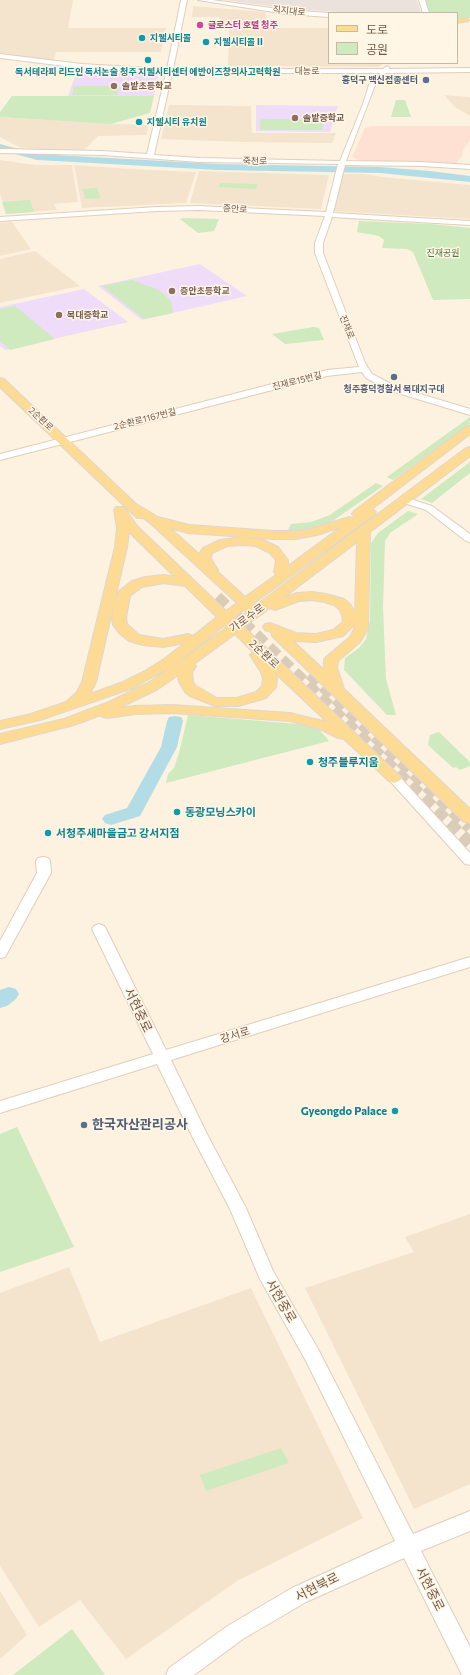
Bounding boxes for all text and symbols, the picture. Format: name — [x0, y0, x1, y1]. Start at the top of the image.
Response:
street label: 직지대로 — [272, 4, 306, 18]
legend — [328, 12, 458, 64]
marker: 글로스터 호텔 청주 — [195, 20, 205, 30]
place label: 글로스터 호텔 청주 — [208, 20, 278, 30]
text: 도로 — [366, 22, 388, 36]
marker: 지웰시티몰 — [137, 33, 147, 43]
place label: 지웰시티몰 — [150, 33, 191, 43]
marker: 지웰시티몰 II — [201, 37, 211, 47]
place label: 지웰시티몰 II — [214, 37, 263, 47]
text: 공원 — [366, 42, 388, 56]
marker: 독서테라피 리드인 독서논술 청주 지웰시티센터 에반이즈창의사고력학원 — [143, 55, 153, 65]
street label: 대농로 — [295, 66, 319, 76]
place label: 독서테라피 리드인 독서논술 청주 지웰시티센터 에반이즈창의사고력학원 — [15, 67, 281, 77]
place label: 흥덕구 백신접종센터 — [342, 75, 418, 85]
marker: 흥덕구 백신접종센터 — [421, 75, 431, 85]
marker: 솔밭초등학교 — [109, 81, 119, 91]
place label: 솔밭초등학교 — [122, 81, 172, 91]
marker: 솔밭중학교 — [290, 113, 300, 123]
place label: 솔밭중학교 — [303, 113, 344, 123]
marker: 지웰시티 유치원 — [134, 117, 144, 127]
place label: 지웰시티 유치원 — [147, 117, 207, 127]
street label: 죽천로 — [242, 155, 268, 167]
street label: 증안로 — [222, 203, 248, 215]
park label: 진재공원 — [426, 248, 460, 258]
marker: 증안초등학교 — [167, 286, 177, 296]
place label: 증안초등학교 — [180, 286, 230, 296]
marker: 복대중학교 — [54, 310, 64, 320]
place label: 복대중학교 — [67, 310, 108, 320]
street label: 진재로 — [337, 313, 357, 341]
street label: 진재로15번길 — [271, 370, 323, 392]
marker: 청주흥덕경찰서 복대지구대 — [389, 372, 399, 382]
place label: 청주흥덕경찰서 복대지구대 — [343, 384, 445, 394]
street label: 2순환로 — [26, 405, 56, 433]
street label: 2순환로1167번길 — [113, 406, 177, 432]
street label: 가로수로 — [227, 601, 267, 635]
street label: 2순환로 — [246, 637, 282, 671]
place label: 청주블루지움 — [318, 755, 379, 769]
marker: 청주블루지움 — [305, 757, 315, 767]
place label: 동광모닝스카이 — [185, 805, 256, 819]
marker: 동광모닝스카이 — [172, 807, 182, 817]
place label: 서청주새마을금고 강서지점 — [56, 826, 180, 840]
marker: 서청주새마을금고 강서지점 — [43, 828, 53, 838]
street label: 서현중로 — [121, 985, 155, 1035]
street label: 강서로 — [219, 1024, 251, 1046]
place label: Gyeongdo Palace — [301, 1104, 387, 1118]
marker: Gyeongdo Palace — [390, 1106, 400, 1116]
place label: 한국자산관리공사 — [92, 1117, 188, 1133]
marker: 한국자산관리공사 — [79, 1120, 89, 1130]
street label: 서현중로 — [262, 1276, 300, 1326]
street label: 서현중로 — [412, 1564, 448, 1614]
street label: 서현북로 — [292, 1569, 342, 1605]

